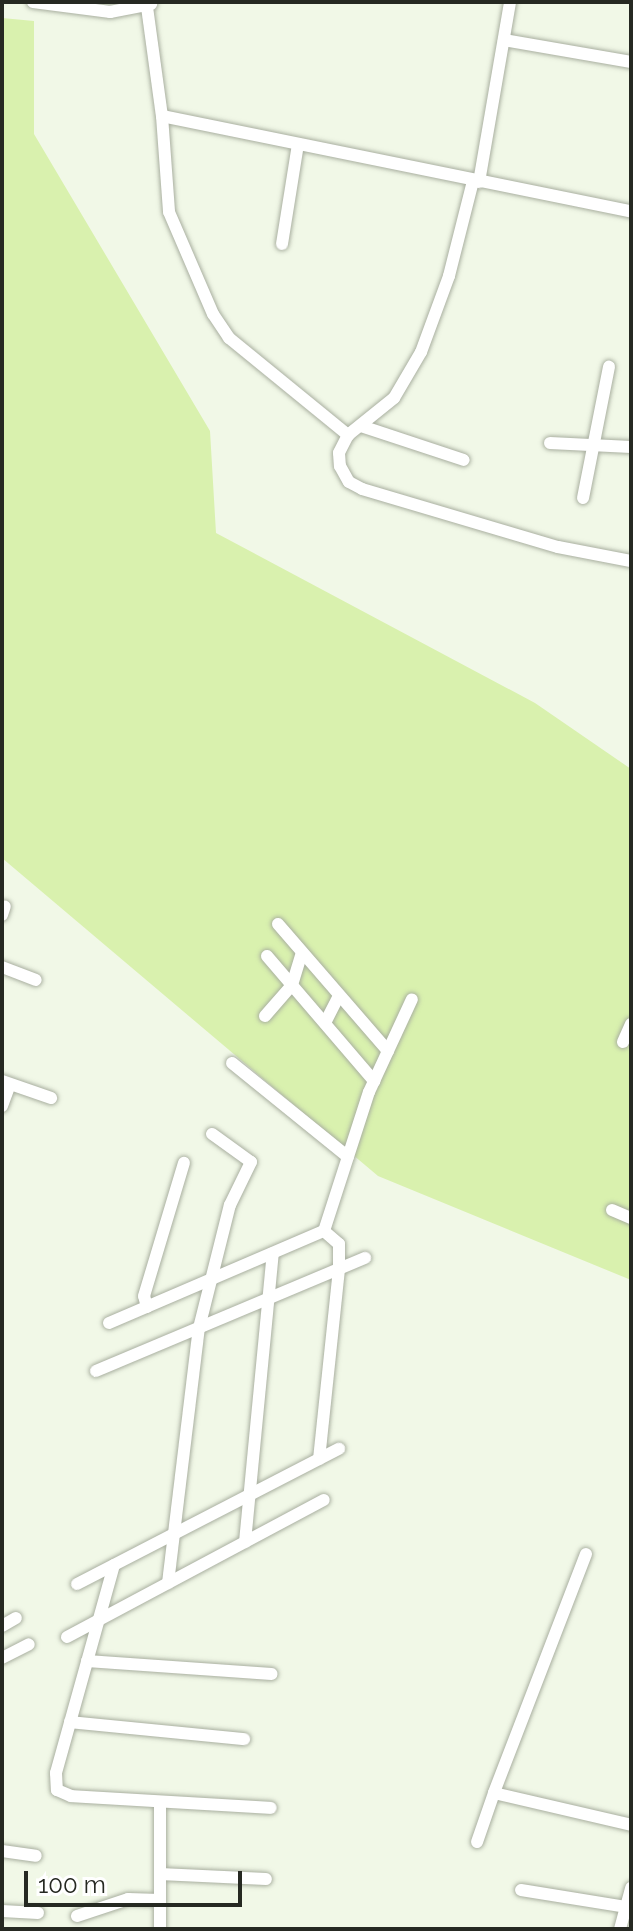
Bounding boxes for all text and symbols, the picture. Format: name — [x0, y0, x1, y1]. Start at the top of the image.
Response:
scale bar — [28, 1855, 246, 1905]
text: 100 m — [38, 1870, 106, 1899]

